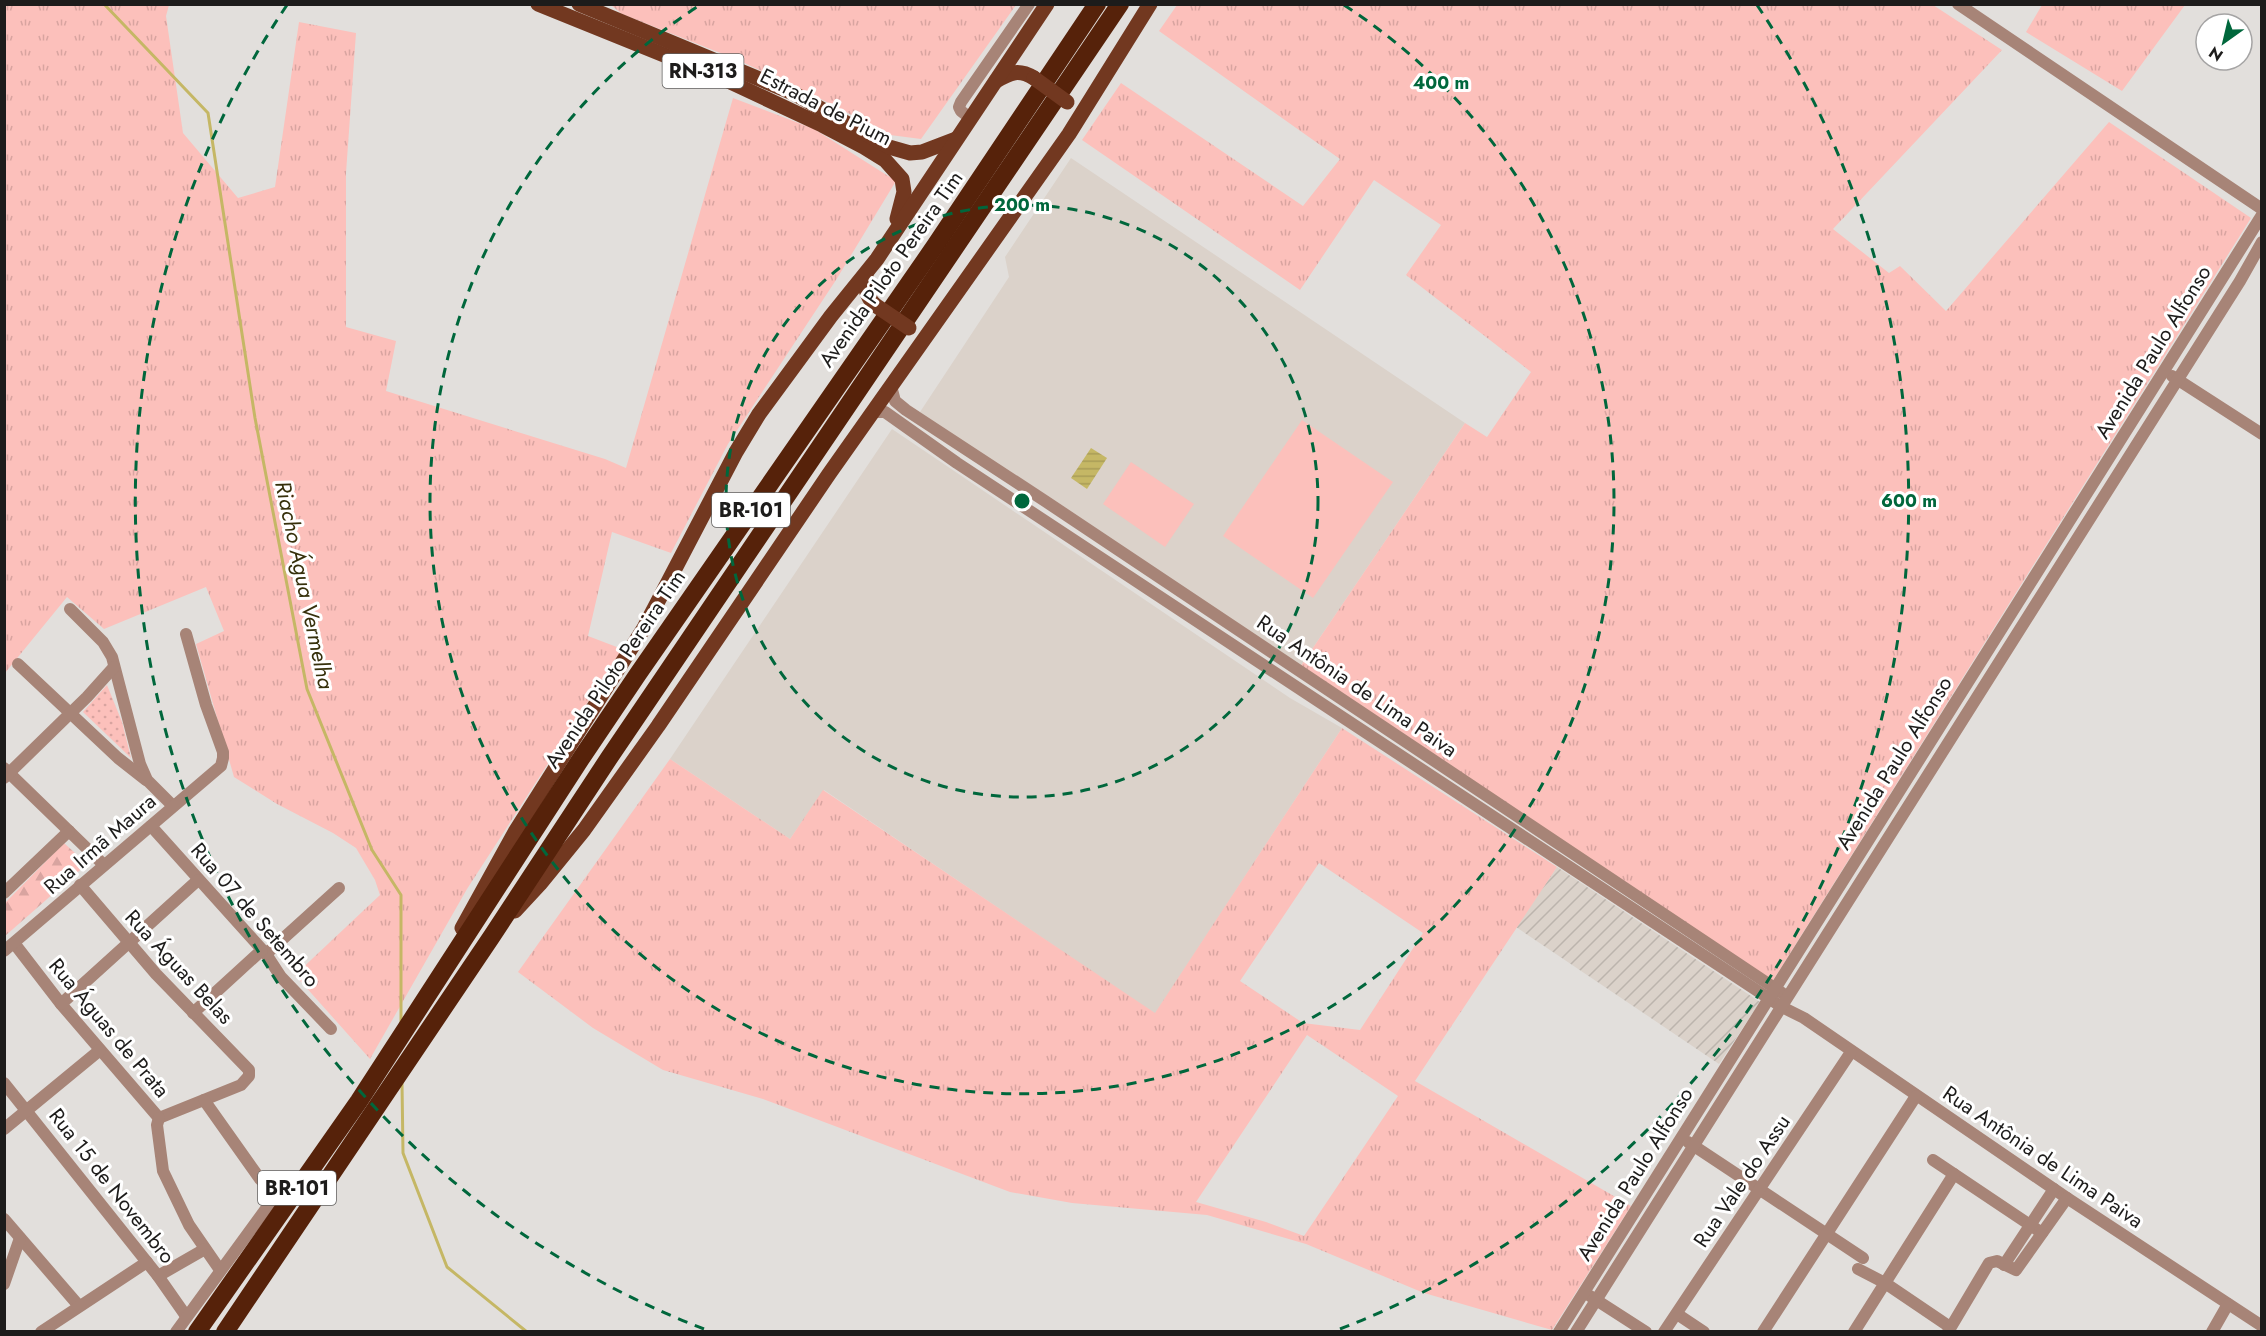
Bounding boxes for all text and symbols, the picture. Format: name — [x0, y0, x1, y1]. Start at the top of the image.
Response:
north arrow — [2194, 12, 2254, 72]
text: N — [2204, 41, 2228, 67]
road number: RN-313 — [662, 54, 744, 88]
street label: Estrada de Pium — [755, 61, 897, 153]
text: 400 m — [1413, 70, 1469, 96]
street label: Avenida Piloto Pereira Tim — [812, 165, 970, 373]
text: 200 m — [994, 192, 1050, 218]
street label: Avenida Paulo Alfonso — [2088, 260, 2218, 444]
water label: Riacho Água Vermelha — [267, 478, 343, 692]
text: 600 m — [1881, 488, 1937, 514]
centre of rings — [1012, 491, 1032, 511]
road number: BR-101 — [712, 493, 790, 527]
street label: Avenida Piloto Pereira Tim — [537, 564, 693, 774]
street label: Rua Antônia de Lima Paiva — [1251, 608, 1463, 764]
street label: Avenida Paulo Alfonso — [1829, 671, 1959, 855]
street label: Rua Irmã Maura — [37, 787, 163, 901]
street label: Rua 07 de Setembro — [184, 836, 326, 994]
street label: Rua Águas Belas — [118, 903, 240, 1031]
street label: Rua Águas de Prata — [42, 952, 176, 1104]
street label: Rua Antônia de Lima Paiva — [1937, 1079, 2149, 1235]
street label: Avenida Paulo Alfonso — [1570, 1082, 1700, 1266]
street label: Rua 15 de Novembro — [42, 1102, 182, 1270]
street label: Rua Vale do Assu — [1686, 1109, 1798, 1253]
road number: BR-101 — [258, 1171, 336, 1205]

